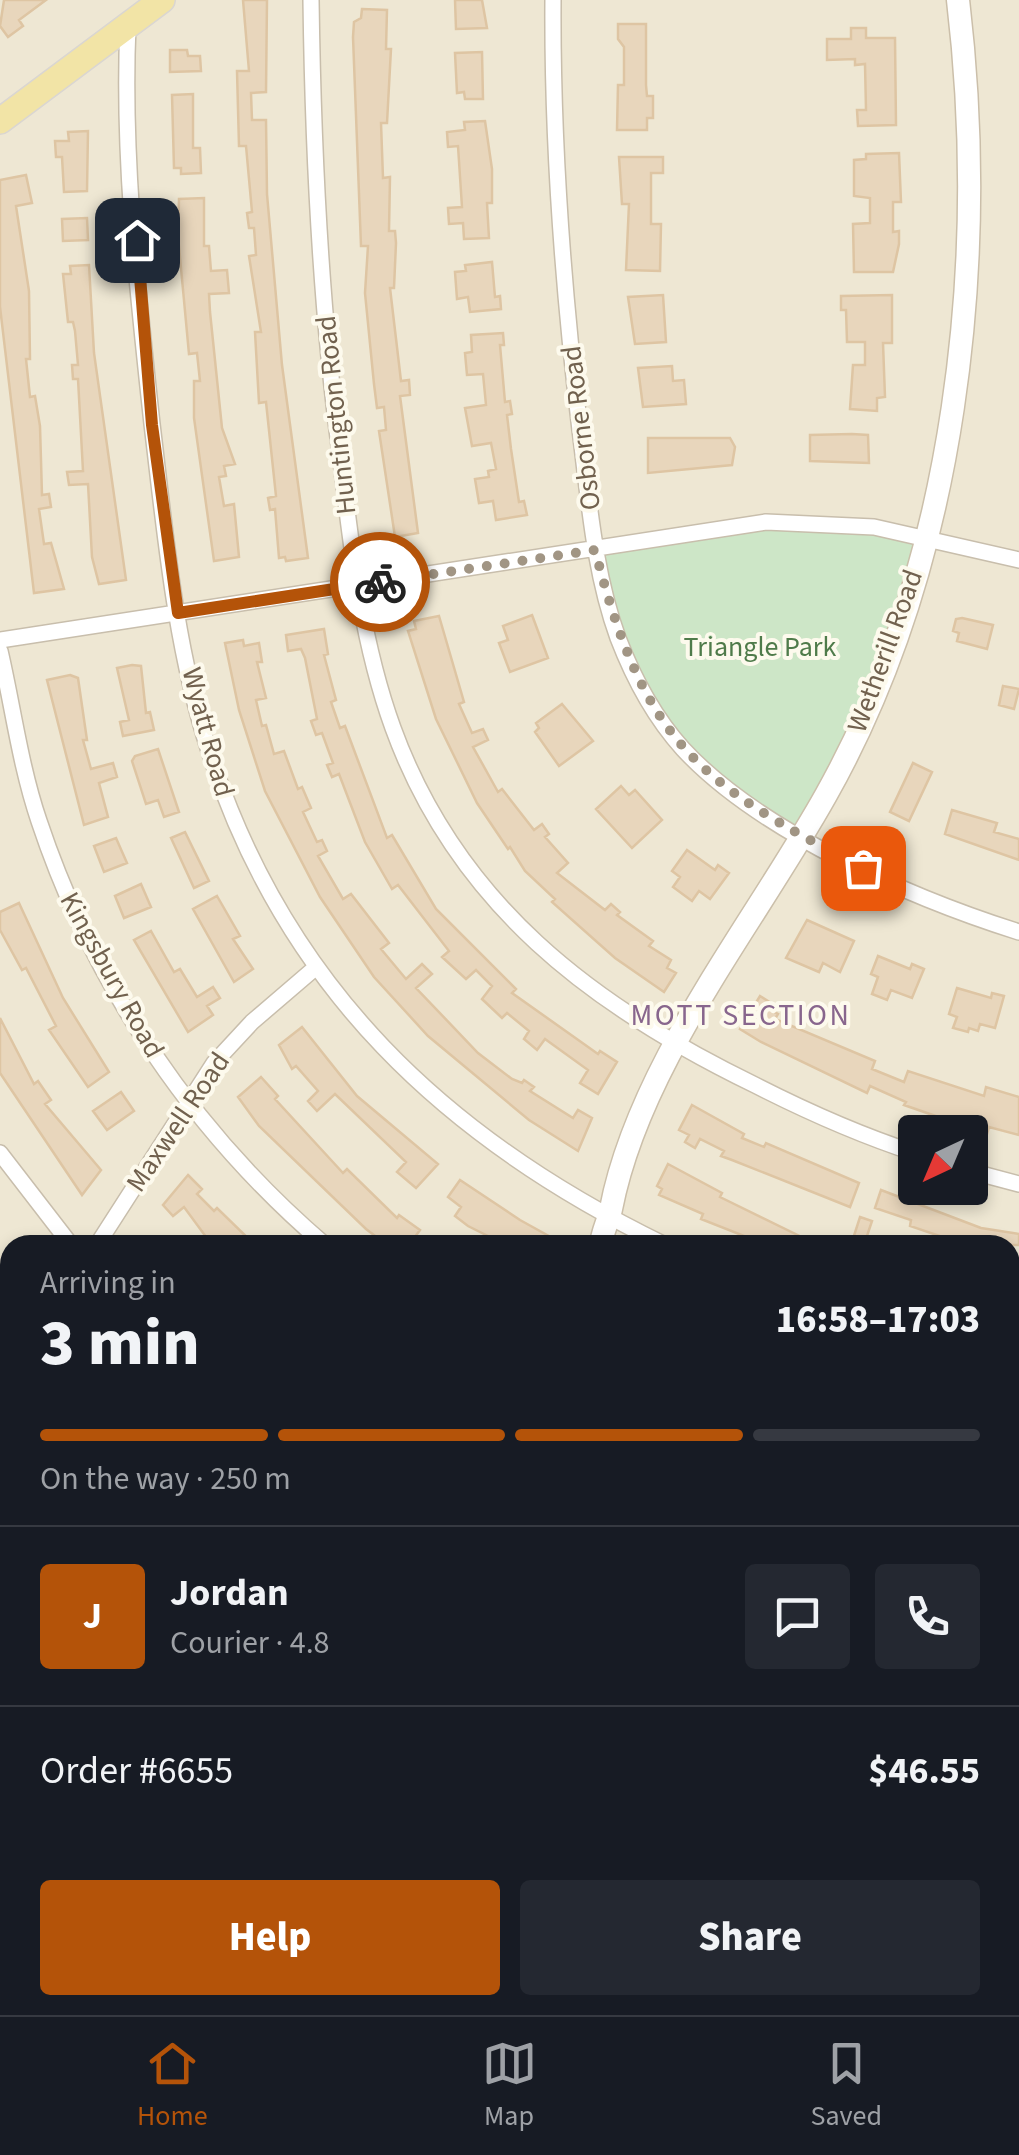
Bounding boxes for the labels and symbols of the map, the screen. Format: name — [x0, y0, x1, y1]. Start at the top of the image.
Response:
pin — [95, 198, 180, 283]
street label: Huntington Road — [306, 314, 366, 516]
street label: Osborne Road — [551, 343, 611, 513]
courier — [330, 532, 430, 632]
street label: Wetherill Road — [837, 564, 933, 738]
park label: Triangle Park — [684, 627, 837, 667]
street label: Wyatt Road — [172, 663, 244, 801]
pin — [821, 826, 906, 911]
street label: Kingsbury Road — [50, 885, 174, 1065]
district label: MOTT SECTION — [631, 994, 851, 1037]
street label: Maxwell Road — [116, 1044, 240, 1200]
north arrow — [898, 1115, 988, 1205]

